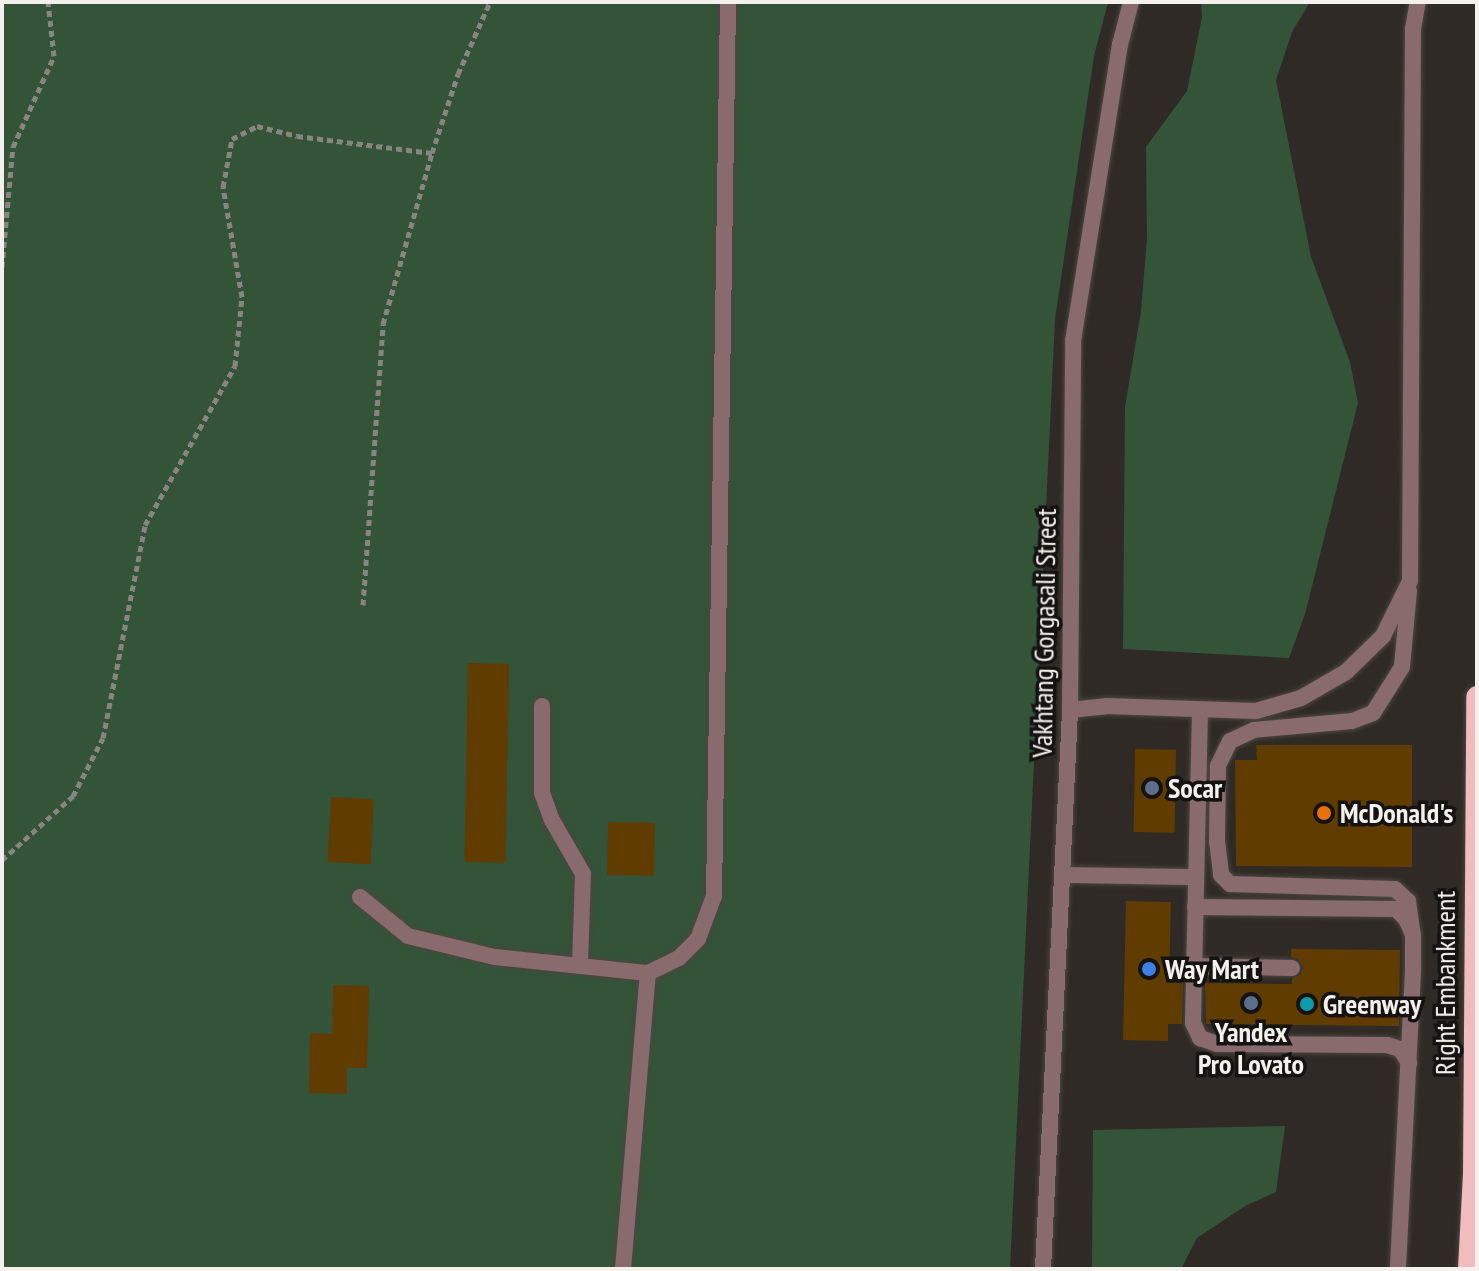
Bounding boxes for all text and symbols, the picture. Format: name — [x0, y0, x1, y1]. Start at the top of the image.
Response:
street label: Vakhtang Gorgasali Street — [1025, 508, 1063, 758]
place label: Socar — [1168, 771, 1222, 805]
marker: Socar — [1143, 779, 1161, 797]
place label: McDonald's — [1340, 796, 1453, 830]
marker: McDonald's — [1315, 804, 1333, 822]
street label: Right Embankment — [1428, 891, 1462, 1075]
place label: Way Mart — [1165, 952, 1260, 986]
marker: Way Mart — [1140, 960, 1158, 978]
place label: Greenway — [1323, 987, 1421, 1021]
marker: Yandex Pro Lovato — [1242, 994, 1260, 1012]
marker: Greenway — [1298, 995, 1316, 1013]
place label: Yandex Pro Lovato — [1198, 1015, 1304, 1081]

